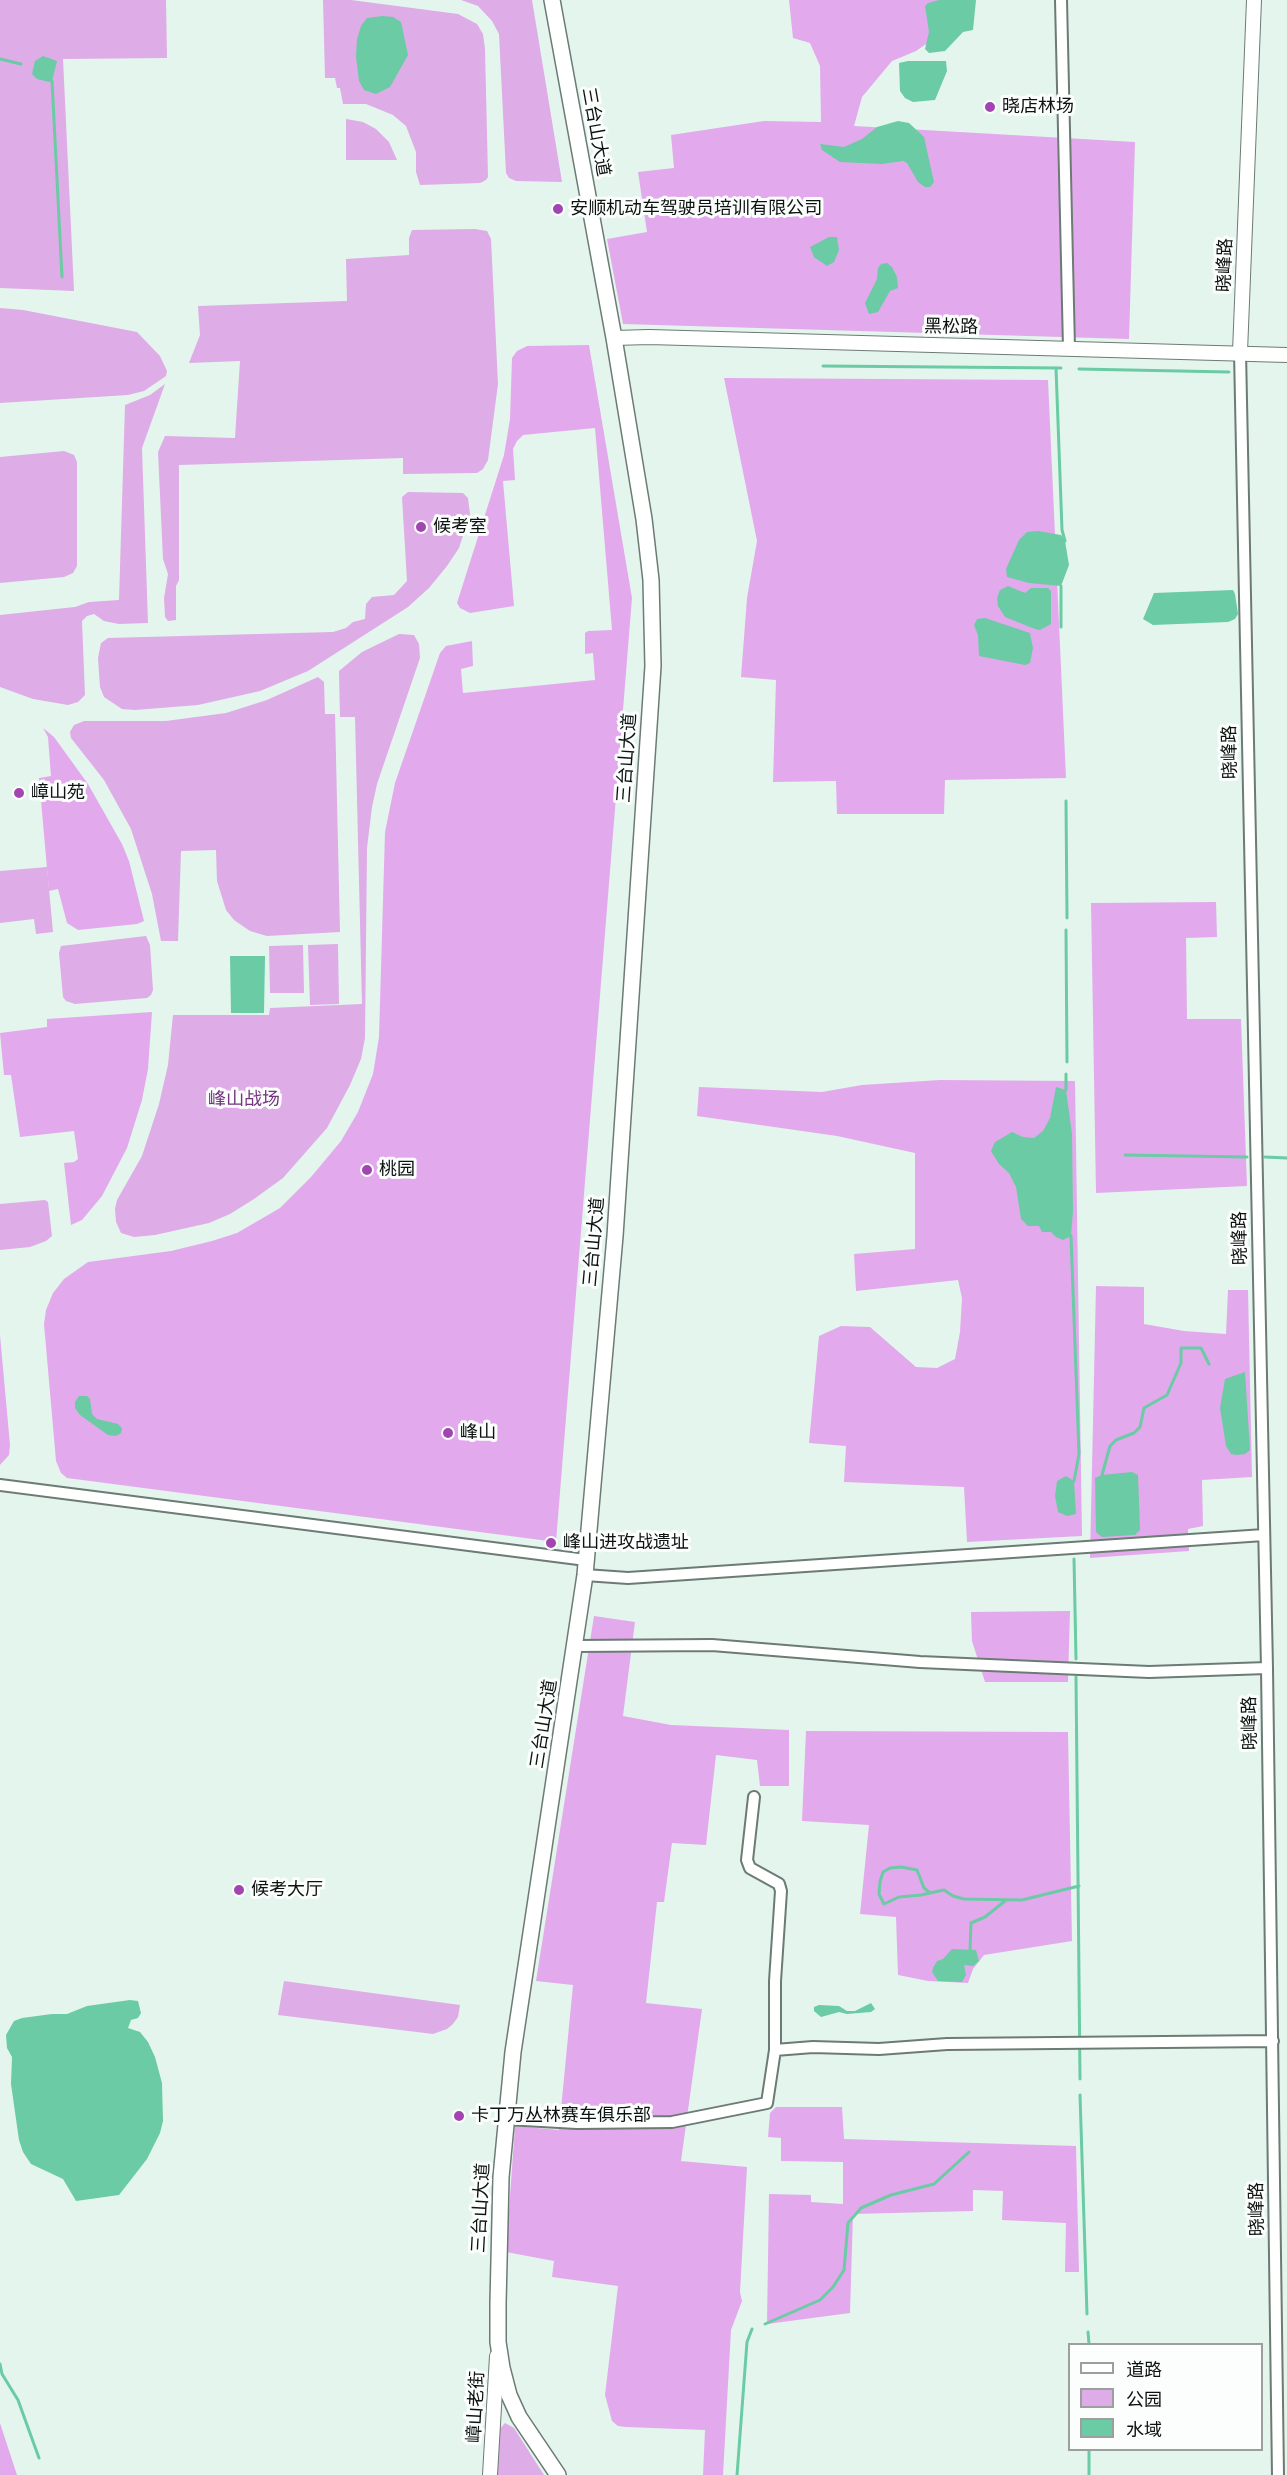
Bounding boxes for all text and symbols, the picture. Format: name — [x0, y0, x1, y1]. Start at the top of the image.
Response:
street label: 三台山大道 — [578, 86, 614, 178]
place label: 晓店林场 — [1002, 96, 1074, 118]
marker: 晓店林场 — [983, 100, 997, 114]
place label: 安顺机动车驾驶员培训有限公司 — [570, 198, 822, 220]
marker: 安顺机动车驾驶员培训有限公司 — [551, 202, 565, 216]
street label: 晓峰路 — [1213, 238, 1237, 292]
street label: 黑松路 — [924, 316, 978, 338]
place label: 候考室 — [433, 516, 487, 538]
marker: 候考室 — [414, 520, 428, 534]
street label: 三台山大道 — [613, 712, 641, 804]
street label: 晓峰路 — [1219, 725, 1241, 779]
place label: 嶂山苑 — [31, 782, 85, 804]
marker: 嶂山苑 — [12, 786, 26, 800]
park label: 峰山战场 — [208, 1089, 280, 1111]
place label: 桃园 — [379, 1159, 415, 1181]
marker: 桃园 — [360, 1163, 374, 1177]
street label: 三台山大道 — [579, 1196, 609, 1288]
street label: 晓峰路 — [1229, 1211, 1251, 1265]
place label: 峰山 — [460, 1422, 496, 1444]
marker: 峰山 — [441, 1426, 455, 1440]
place label: 峰山进攻战遗址 — [563, 1532, 689, 1554]
marker: 峰山进攻战遗址 — [544, 1536, 558, 1550]
street label: 三台山大道 — [526, 1678, 562, 1770]
street label: 晓峰路 — [1239, 1696, 1261, 1750]
place label: 候考大厅 — [251, 1879, 323, 1901]
marker: 候考大厅 — [232, 1883, 246, 1897]
place label: 卡丁万丛林赛车俱乐部 — [471, 2105, 651, 2127]
marker: 卡丁万丛林赛车俱乐部 — [452, 2109, 466, 2123]
street label: 三台山大道 — [468, 2162, 494, 2254]
street label: 晓峰路 — [1246, 2182, 1268, 2236]
legend — [1068, 2343, 1263, 2451]
text: 道路 — [1126, 2359, 1162, 2380]
street label: 嶂山老街 — [463, 2370, 489, 2444]
text: 公园 — [1126, 2389, 1162, 2410]
text: 水域 — [1126, 2419, 1162, 2440]

